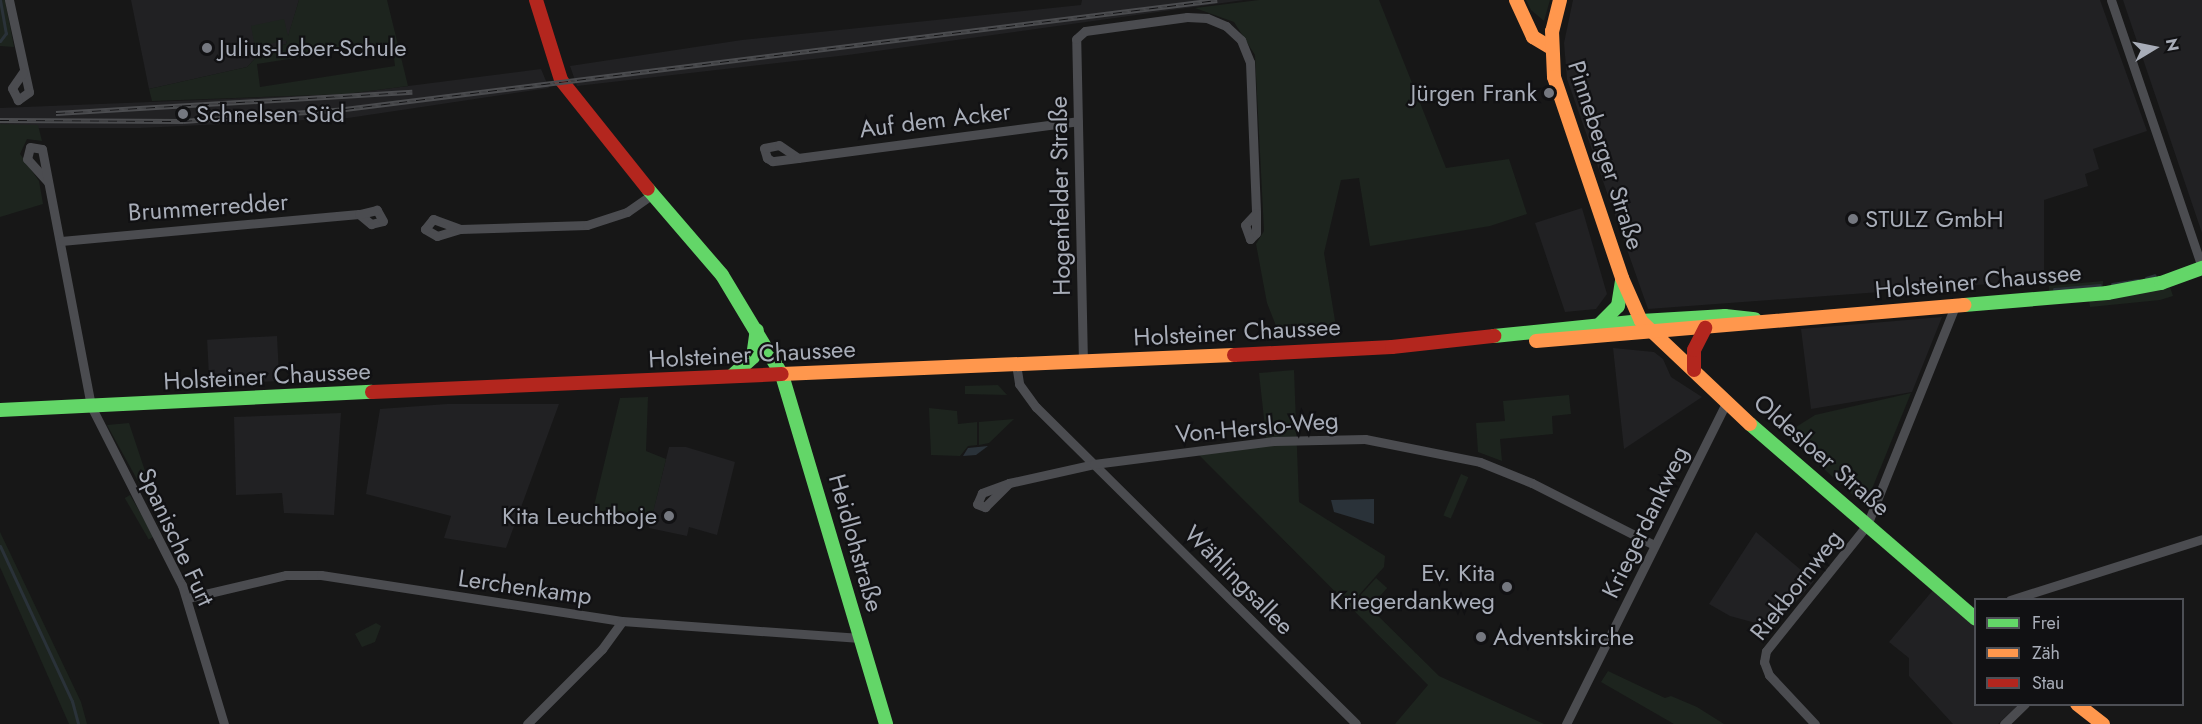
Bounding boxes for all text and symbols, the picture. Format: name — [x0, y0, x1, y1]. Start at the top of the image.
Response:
north arrow — [2124, 18, 2184, 78]
place label: Julius-Leber-Schule — [219, 34, 407, 62]
text: N — [2160, 37, 2185, 53]
marker: Julius-Leber-Schule — [200, 41, 214, 55]
street label: Pinneberger Straße — [1562, 57, 1650, 253]
place label: Jürgen Frank — [1410, 79, 1537, 107]
marker: Jürgen Frank — [1542, 86, 1556, 100]
street label: Auf dem Acker — [858, 96, 1012, 144]
street label: Hogenfelder Straße — [1044, 96, 1076, 296]
place label: Schnelsen Süd — [196, 100, 345, 128]
marker: Schnelsen Süd — [174, 105, 192, 123]
street label: Brummerredder — [127, 187, 289, 227]
place label: STULZ GmbH — [1865, 205, 2004, 233]
marker: STULZ GmbH — [1846, 212, 1860, 226]
street label: Holsteiner Chaussee — [1873, 258, 2083, 304]
street label: Holsteiner Chaussee — [1133, 312, 1341, 352]
street label: Holsteiner Chaussee — [648, 334, 856, 374]
street label: Holsteiner Chaussee — [163, 356, 371, 396]
street label: Oldesloer Straße — [1748, 388, 1896, 522]
street label: Von-Herslo-Weg — [1174, 406, 1340, 448]
street label: Kriegerdankweg — [1596, 441, 1694, 603]
street label: Spanische Furt — [132, 464, 220, 610]
street label: Heidlohstraße — [823, 471, 889, 615]
place label: Kita Leuchtboje — [502, 502, 657, 530]
marker: Kita Leuchtboje — [662, 509, 676, 523]
street label: Wählingsallee — [1178, 519, 1300, 641]
street label: Riekbornweg — [1744, 524, 1848, 646]
place label: Ev. Kita Kriegerdankweg — [1330, 559, 1495, 615]
street label: Lerchenkamp — [456, 563, 594, 611]
marker: Ev. Kita Kriegerdankweg — [1500, 580, 1514, 594]
legend — [1974, 598, 2184, 706]
text: Frei — [2032, 610, 2061, 636]
place label: Adventskirche — [1493, 623, 1634, 651]
marker: Adventskirche — [1474, 630, 1488, 644]
text: Zäh — [2032, 640, 2060, 666]
text: Stau — [2032, 670, 2064, 696]

